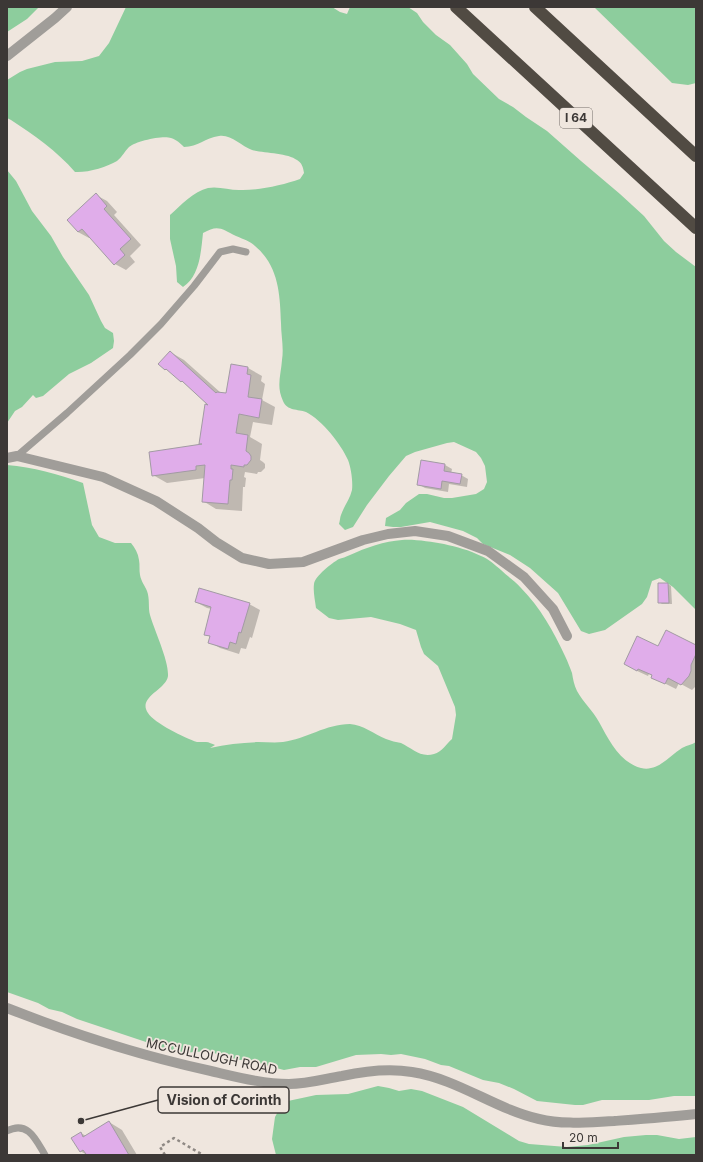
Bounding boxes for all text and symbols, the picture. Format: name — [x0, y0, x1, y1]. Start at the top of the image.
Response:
road number: I 64 — [560, 108, 592, 128]
street label: MCCULLOUGH ROAD — [145, 1034, 279, 1078]
callout: Vision of Corinth — [158, 1087, 289, 1113]
text: Vision of Corinth — [166, 1091, 282, 1108]
scale bar — [563, 1124, 618, 1150]
text: 20 m — [569, 1130, 598, 1145]

